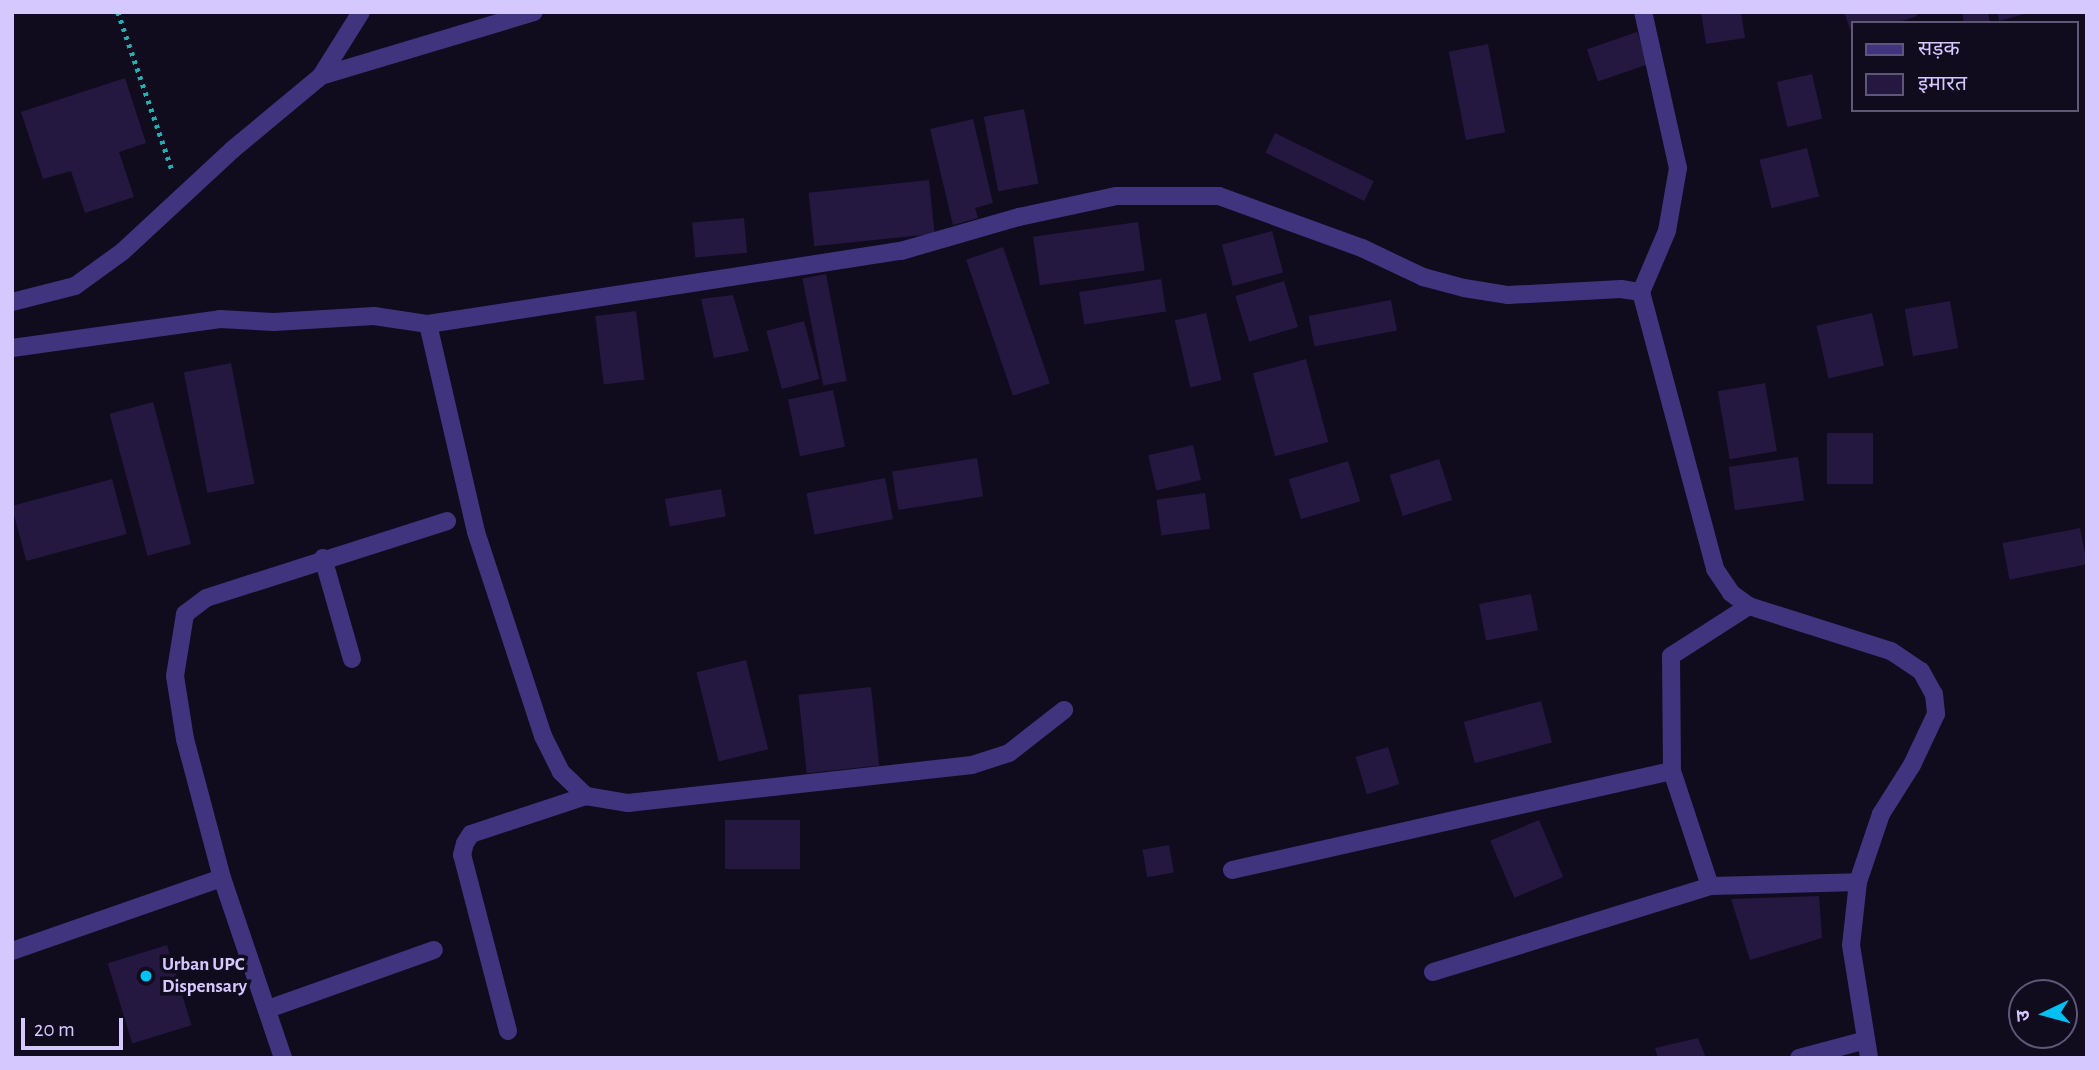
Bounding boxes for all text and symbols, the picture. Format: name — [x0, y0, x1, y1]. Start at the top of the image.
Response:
legend — [1850, 21, 2078, 112]
text: सड़क — [1918, 38, 1960, 59]
text: इमारत — [1918, 73, 1967, 94]
place label: Urban UPC Dispensary — [162, 954, 247, 998]
marker: Urban UPC Dispensary — [136, 966, 156, 986]
north arrow — [2008, 979, 2078, 1049]
scale bar — [24, 1004, 126, 1048]
text: उ — [2014, 1009, 2034, 1022]
text: 20 m — [34, 1019, 75, 1040]

